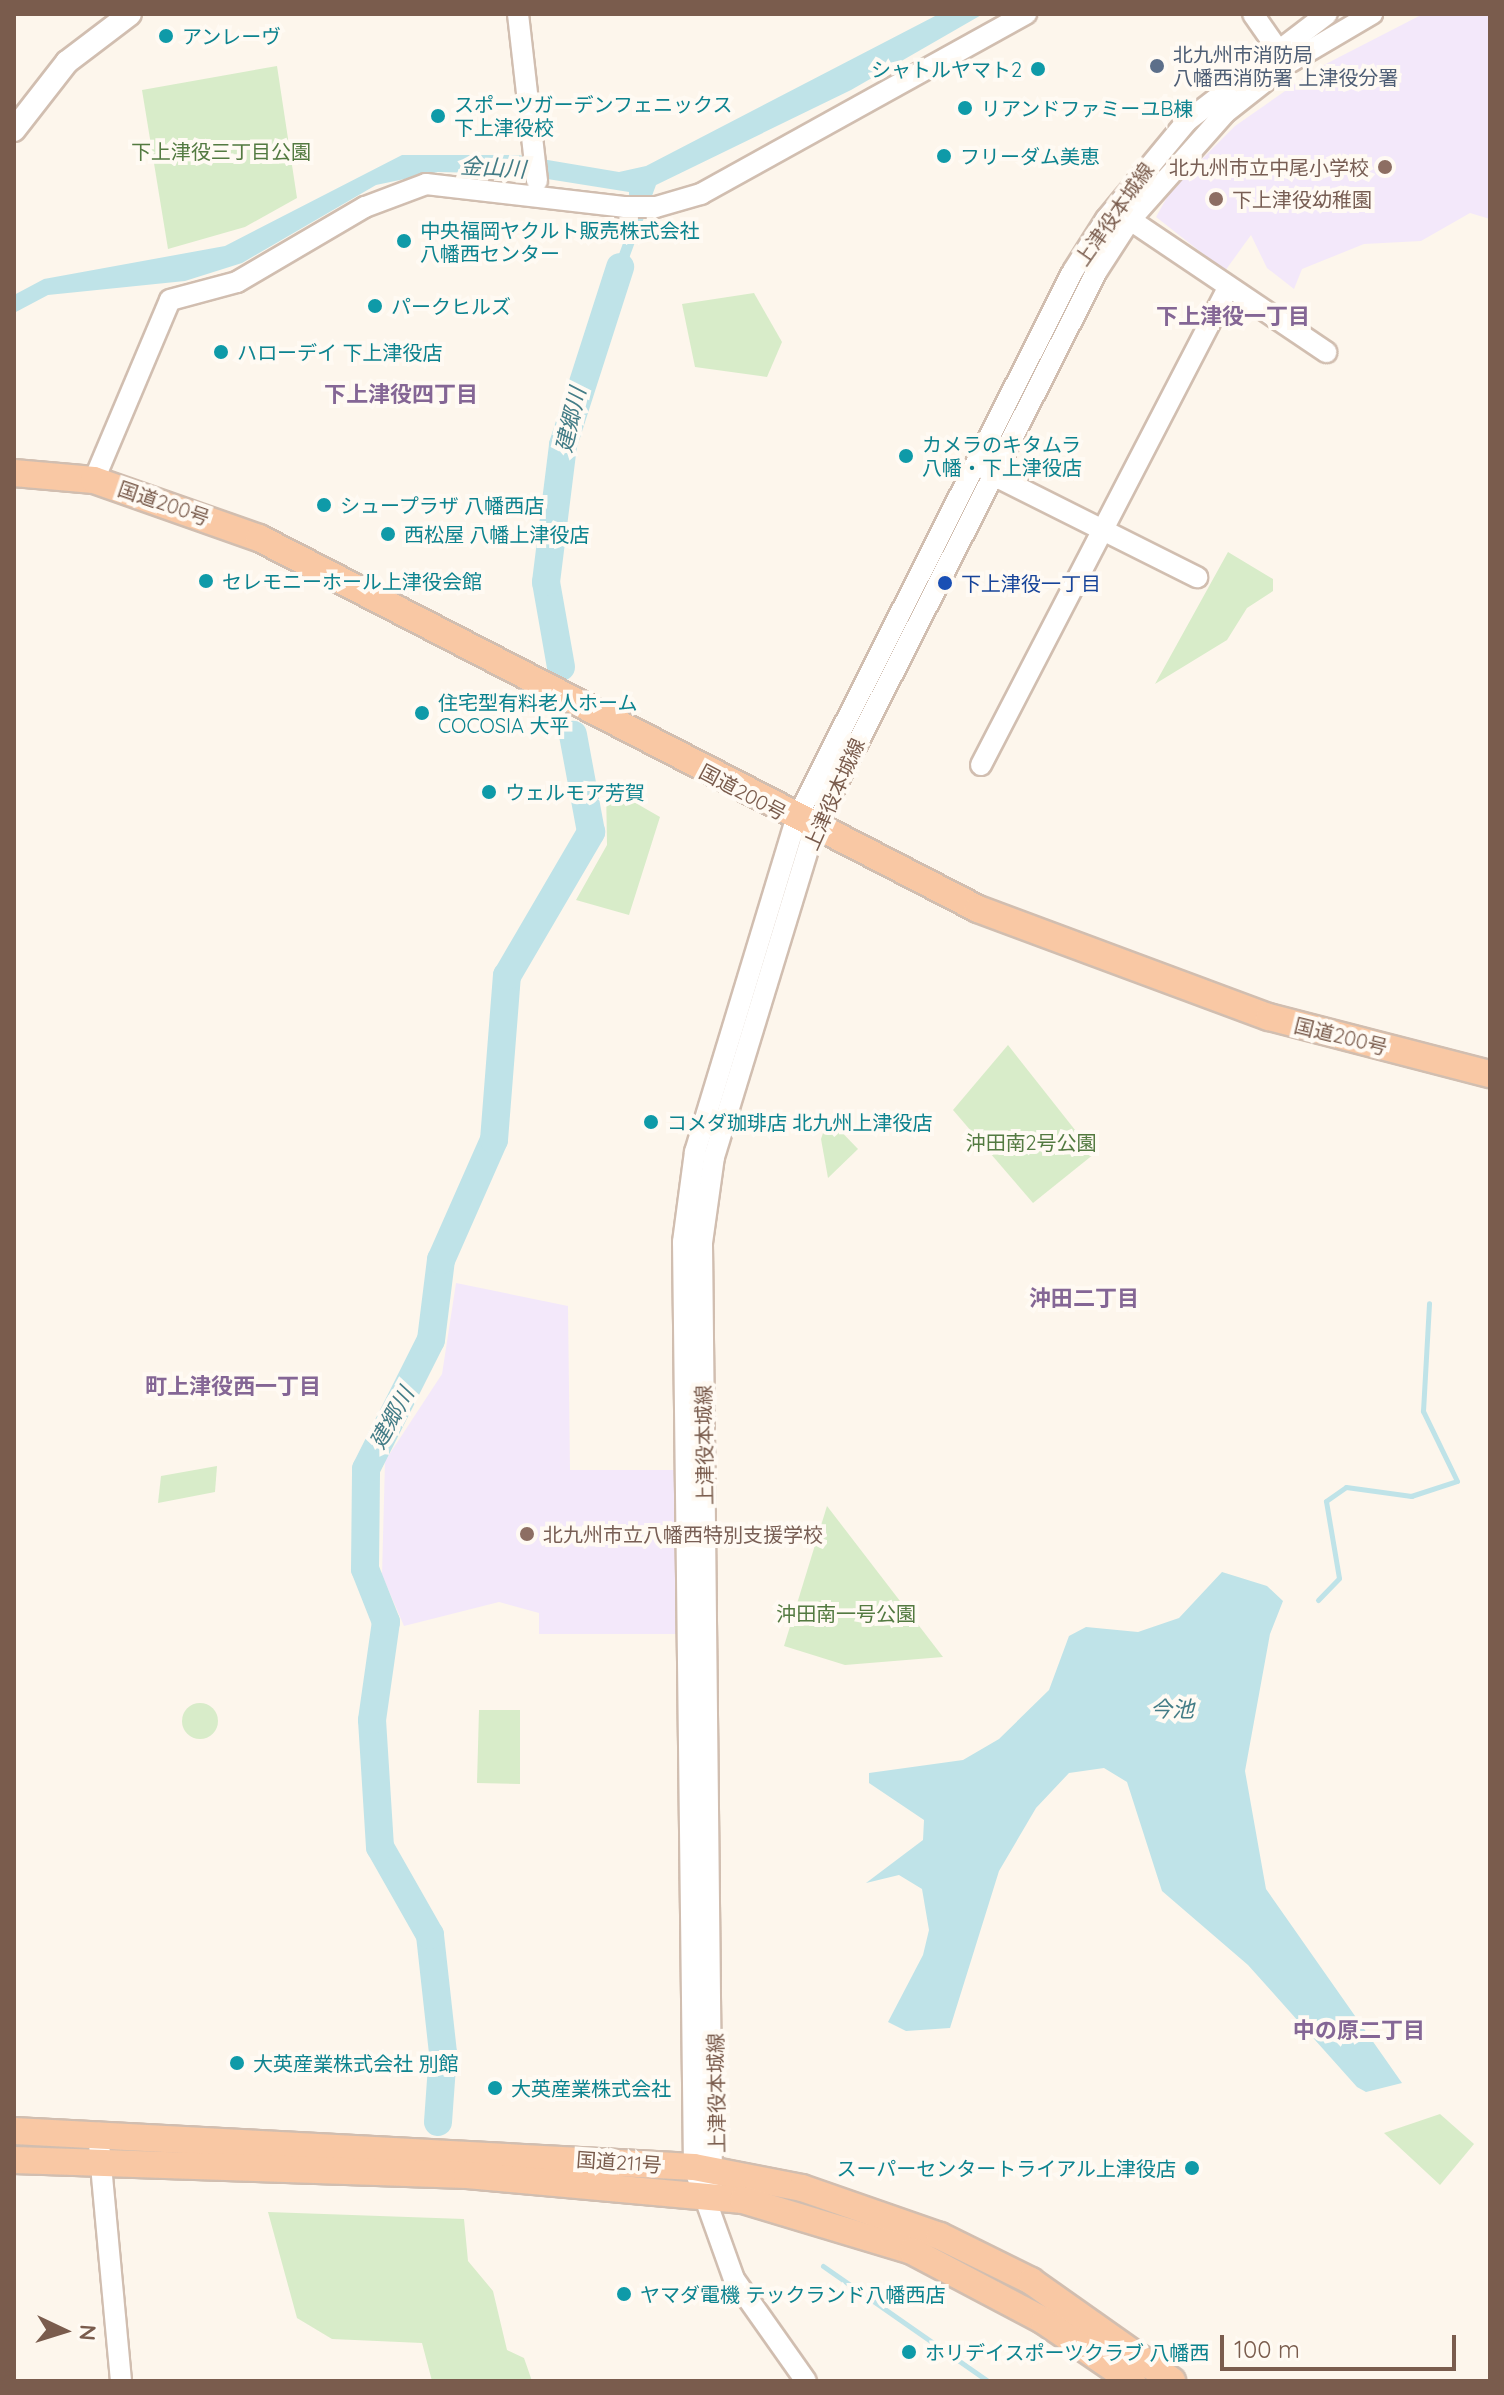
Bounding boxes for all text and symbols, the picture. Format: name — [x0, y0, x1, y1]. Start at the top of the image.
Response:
place label: アンレーヴ — [182, 24, 282, 48]
marker: アンレーヴ — [157, 27, 175, 45]
place label: 北九州市消防局 八幡西消防署 上津役分署 — [1173, 42, 1398, 89]
place label: シャトルヤマト2 — [871, 57, 1022, 81]
marker: 北九州市消防局 八幡西消防署 上津役分署 — [1148, 57, 1166, 75]
marker: シャトルヤマト2 — [1029, 60, 1047, 78]
place label: スポーツガーデンフェニックス 下上津役校 — [454, 92, 734, 139]
place label: リアンドファミーユB棟 — [981, 96, 1194, 120]
marker: リアンドファミーユB棟 — [956, 99, 974, 117]
marker: スポーツガーデンフェニックス 下上津役校 — [429, 107, 447, 125]
park label: 下上津役三丁目公園 — [131, 139, 311, 163]
place label: フリーダム美恵 — [960, 144, 1100, 168]
marker: フリーダム美恵 — [935, 147, 953, 165]
water label: 金山川 — [459, 153, 527, 183]
place label: 北九州市立中尾小学校 — [1169, 155, 1369, 179]
street label: 上津役本城線 — [1070, 158, 1158, 270]
marker: 北九州市立中尾小学校 — [1376, 158, 1394, 176]
place label: 下上津役幼稚園 — [1232, 187, 1372, 211]
marker: 下上津役幼稚園 — [1207, 190, 1225, 208]
place label: 中央福岡ヤクルト販売株式会社 八幡西センター — [420, 218, 700, 265]
marker: 中央福岡ヤクルト販売株式会社 八幡西センター — [395, 232, 413, 250]
place label: パークヒルズ — [391, 294, 511, 318]
marker: パークヒルズ — [366, 297, 384, 315]
district label: 下上津役一丁目 — [1156, 304, 1310, 330]
place label: ハローデイ 下上津役店 — [237, 340, 442, 364]
marker: ハローデイ 下上津役店 — [212, 343, 230, 361]
district label: 下上津役四丁目 — [324, 382, 478, 408]
water label: 建郷川 — [551, 385, 591, 455]
place label: カメラのキタムラ 八幡・下上津役店 — [922, 432, 1082, 479]
marker: カメラのキタムラ 八幡・下上津役店 — [897, 447, 915, 465]
street label: 国道200号 — [115, 476, 213, 530]
place label: シュープラザ 八幡西店 — [340, 493, 545, 517]
marker: シュープラザ 八幡西店 — [315, 496, 333, 514]
place label: 西松屋 八幡上津役店 — [404, 522, 589, 546]
marker: 西松屋 八幡上津役店 — [379, 525, 397, 543]
place label: セレモニーホール上津役会館 — [222, 569, 482, 593]
place label: 下上津役一丁目 — [961, 571, 1101, 595]
marker: セレモニーホール上津役会館 — [197, 572, 215, 590]
marker: 下上津役一丁目 — [936, 574, 954, 592]
place label: 住宅型有料老人ホーム COCOSIA 大平 — [438, 690, 638, 737]
marker: 住宅型有料老人ホーム COCOSIA 大平 — [413, 704, 431, 722]
street label: 上津役本城線 — [799, 734, 869, 854]
street label: 国道200号 — [695, 759, 791, 825]
place label: ウェルモア芳賀 — [505, 780, 645, 804]
marker: ウェルモア芳賀 — [480, 783, 498, 801]
street label: 国道200号 — [1292, 1013, 1390, 1059]
place label: コメダ珈琲店 北九州上津役店 — [667, 1110, 932, 1134]
marker: コメダ珈琲店 北九州上津役店 — [642, 1113, 660, 1131]
park label: 沖田南2号公園 — [965, 1130, 1097, 1154]
district label: 沖田二丁目 — [1029, 1286, 1139, 1312]
district label: 町上津役西一丁目 — [145, 1374, 321, 1400]
water label: 建郷川 — [364, 1383, 420, 1453]
street label: 上津役本城線 — [691, 1385, 717, 1505]
place label: 北九州市立八幡西特別支援学校 — [543, 1522, 823, 1546]
marker: 北九州市立八幡西特別支援学校 — [518, 1525, 536, 1543]
park label: 沖田南一号公園 — [776, 1601, 916, 1625]
water label: 今池 — [1150, 1697, 1194, 1723]
district label: 中の原二丁目 — [1293, 2018, 1425, 2044]
street label: 上津役本城線 — [703, 2033, 729, 2153]
place label: 大英産業株式会社 別館 — [253, 2051, 458, 2075]
marker: 大英産業株式会社 別館 — [228, 2054, 246, 2072]
place label: 大英産業株式会社 — [511, 2076, 671, 2100]
marker: 大英産業株式会社 — [486, 2079, 504, 2097]
street label: 国道211号 — [575, 2147, 663, 2177]
place label: スーパーセンタートライアル上津役店 — [836, 2156, 1176, 2180]
marker: スーパーセンタートライアル上津役店 — [1183, 2159, 1201, 2177]
place label: ヤマダ電機 テックランド八幡西店 — [640, 2282, 945, 2306]
marker: ヤマダ電機 テックランド八幡西店 — [615, 2285, 633, 2303]
north arrow — [24, 2291, 104, 2371]
scale bar — [1224, 2319, 1460, 2369]
text: N — [73, 2324, 102, 2342]
text: 100 m — [1234, 2334, 1300, 2364]
place label: ホリデイスポーツクラブ 八幡西 — [925, 2340, 1210, 2364]
marker: ホリデイスポーツクラブ 八幡西 — [900, 2343, 918, 2361]

